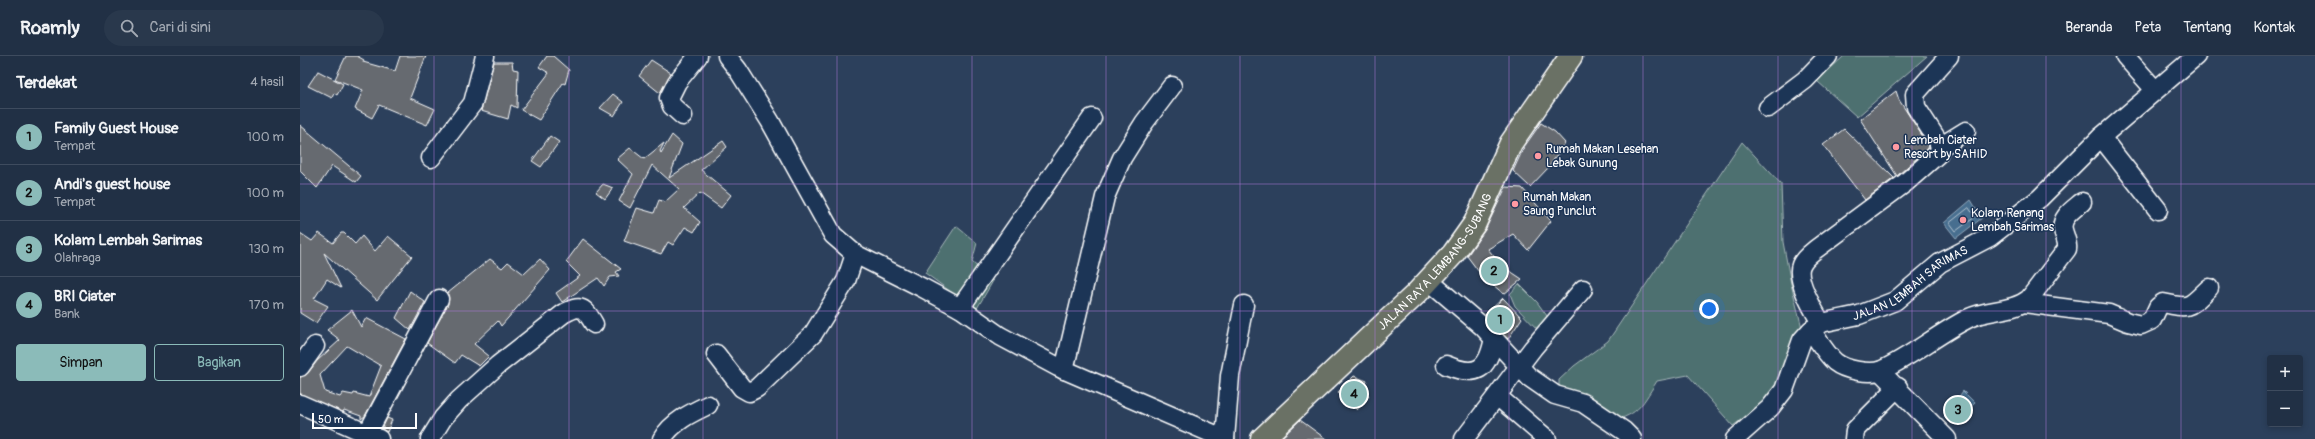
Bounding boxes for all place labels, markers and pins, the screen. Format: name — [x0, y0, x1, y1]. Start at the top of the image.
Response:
place label: Lembah Ciater Resort by SAHID — [1904, 133, 1988, 162]
place label: Rumah Makan Lesehan Lebak Gunung — [1546, 142, 1659, 171]
marker: Lembah Ciater Resort by SAHID — [1891, 142, 1901, 152]
marker: Rumah Makan Lesehan Lebak Gunung — [1533, 151, 1543, 161]
place label: Rumah Makan Saung Punclut — [1523, 190, 1596, 219]
marker: Rumah Makan Saung Punclut — [1510, 199, 1520, 209]
place label: Kolam Renang Lembah Sarimas — [1971, 206, 2055, 235]
marker: Kolam Renang Lembah Sarimas — [1958, 215, 1968, 225]
pin: 2 — [1481, 256, 1507, 286]
pin: 1 — [1487, 305, 1513, 335]
pin: 4 — [1341, 379, 1367, 409]
pin: 3 — [1945, 395, 1971, 425]

